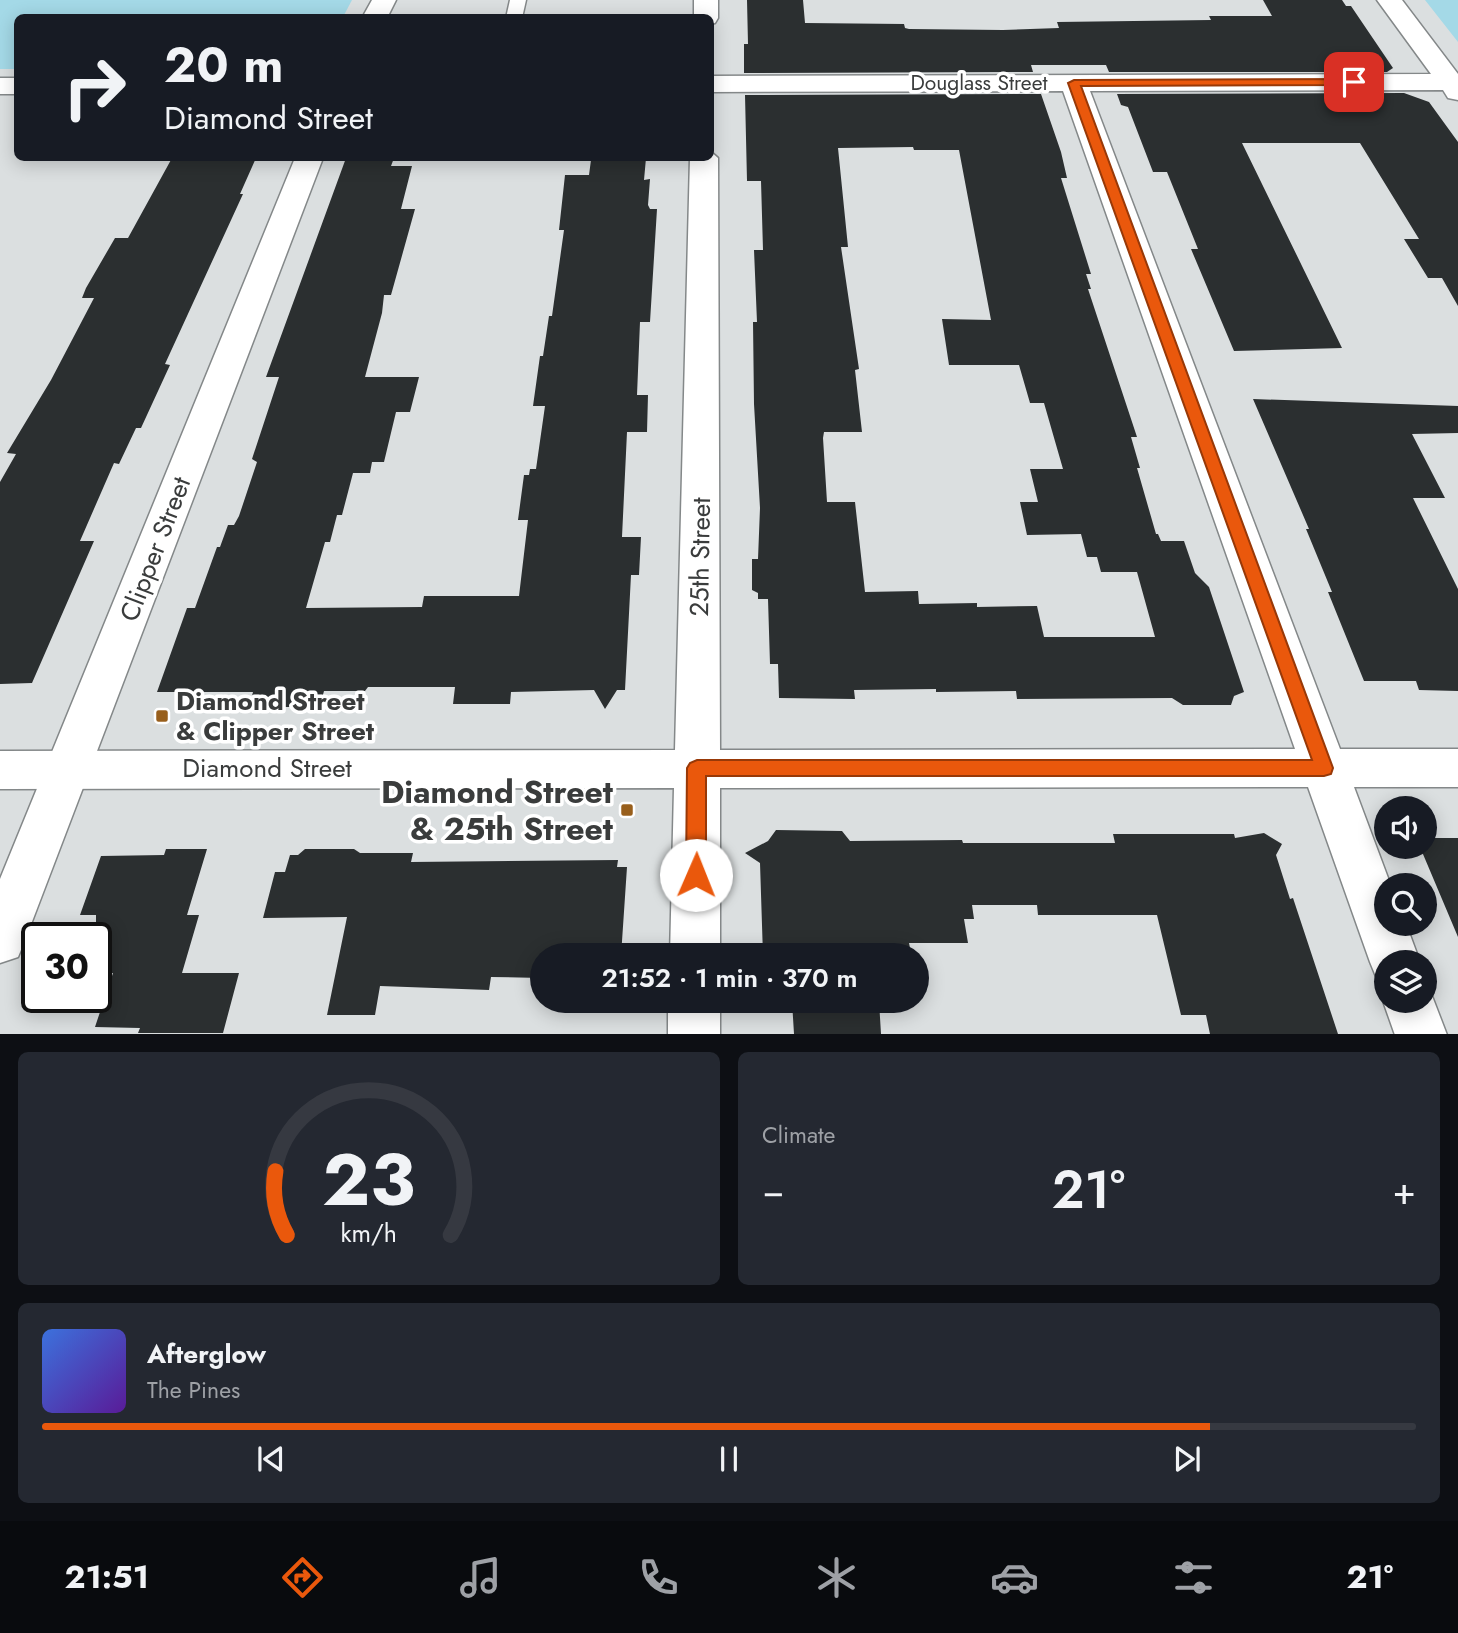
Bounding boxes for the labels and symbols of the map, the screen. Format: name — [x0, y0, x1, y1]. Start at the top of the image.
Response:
pin — [1324, 52, 1384, 112]
street label: Douglass Street — [910, 68, 1048, 98]
street label: Clipper Street — [110, 470, 200, 627]
street label: 25th Street — [680, 496, 720, 617]
place label: Diamond Street & Clipper Street — [176, 682, 375, 750]
marker: Diamond Street & Clipper Street — [154, 708, 170, 724]
street label: Diamond Street — [182, 749, 353, 787]
place label: Diamond Street & 25th Street — [381, 769, 614, 852]
marker: Diamond Street & 25th Street — [619, 802, 635, 818]
position arrow — [659, 838, 733, 912]
speed limit sign: 30 — [21, 922, 112, 1013]

